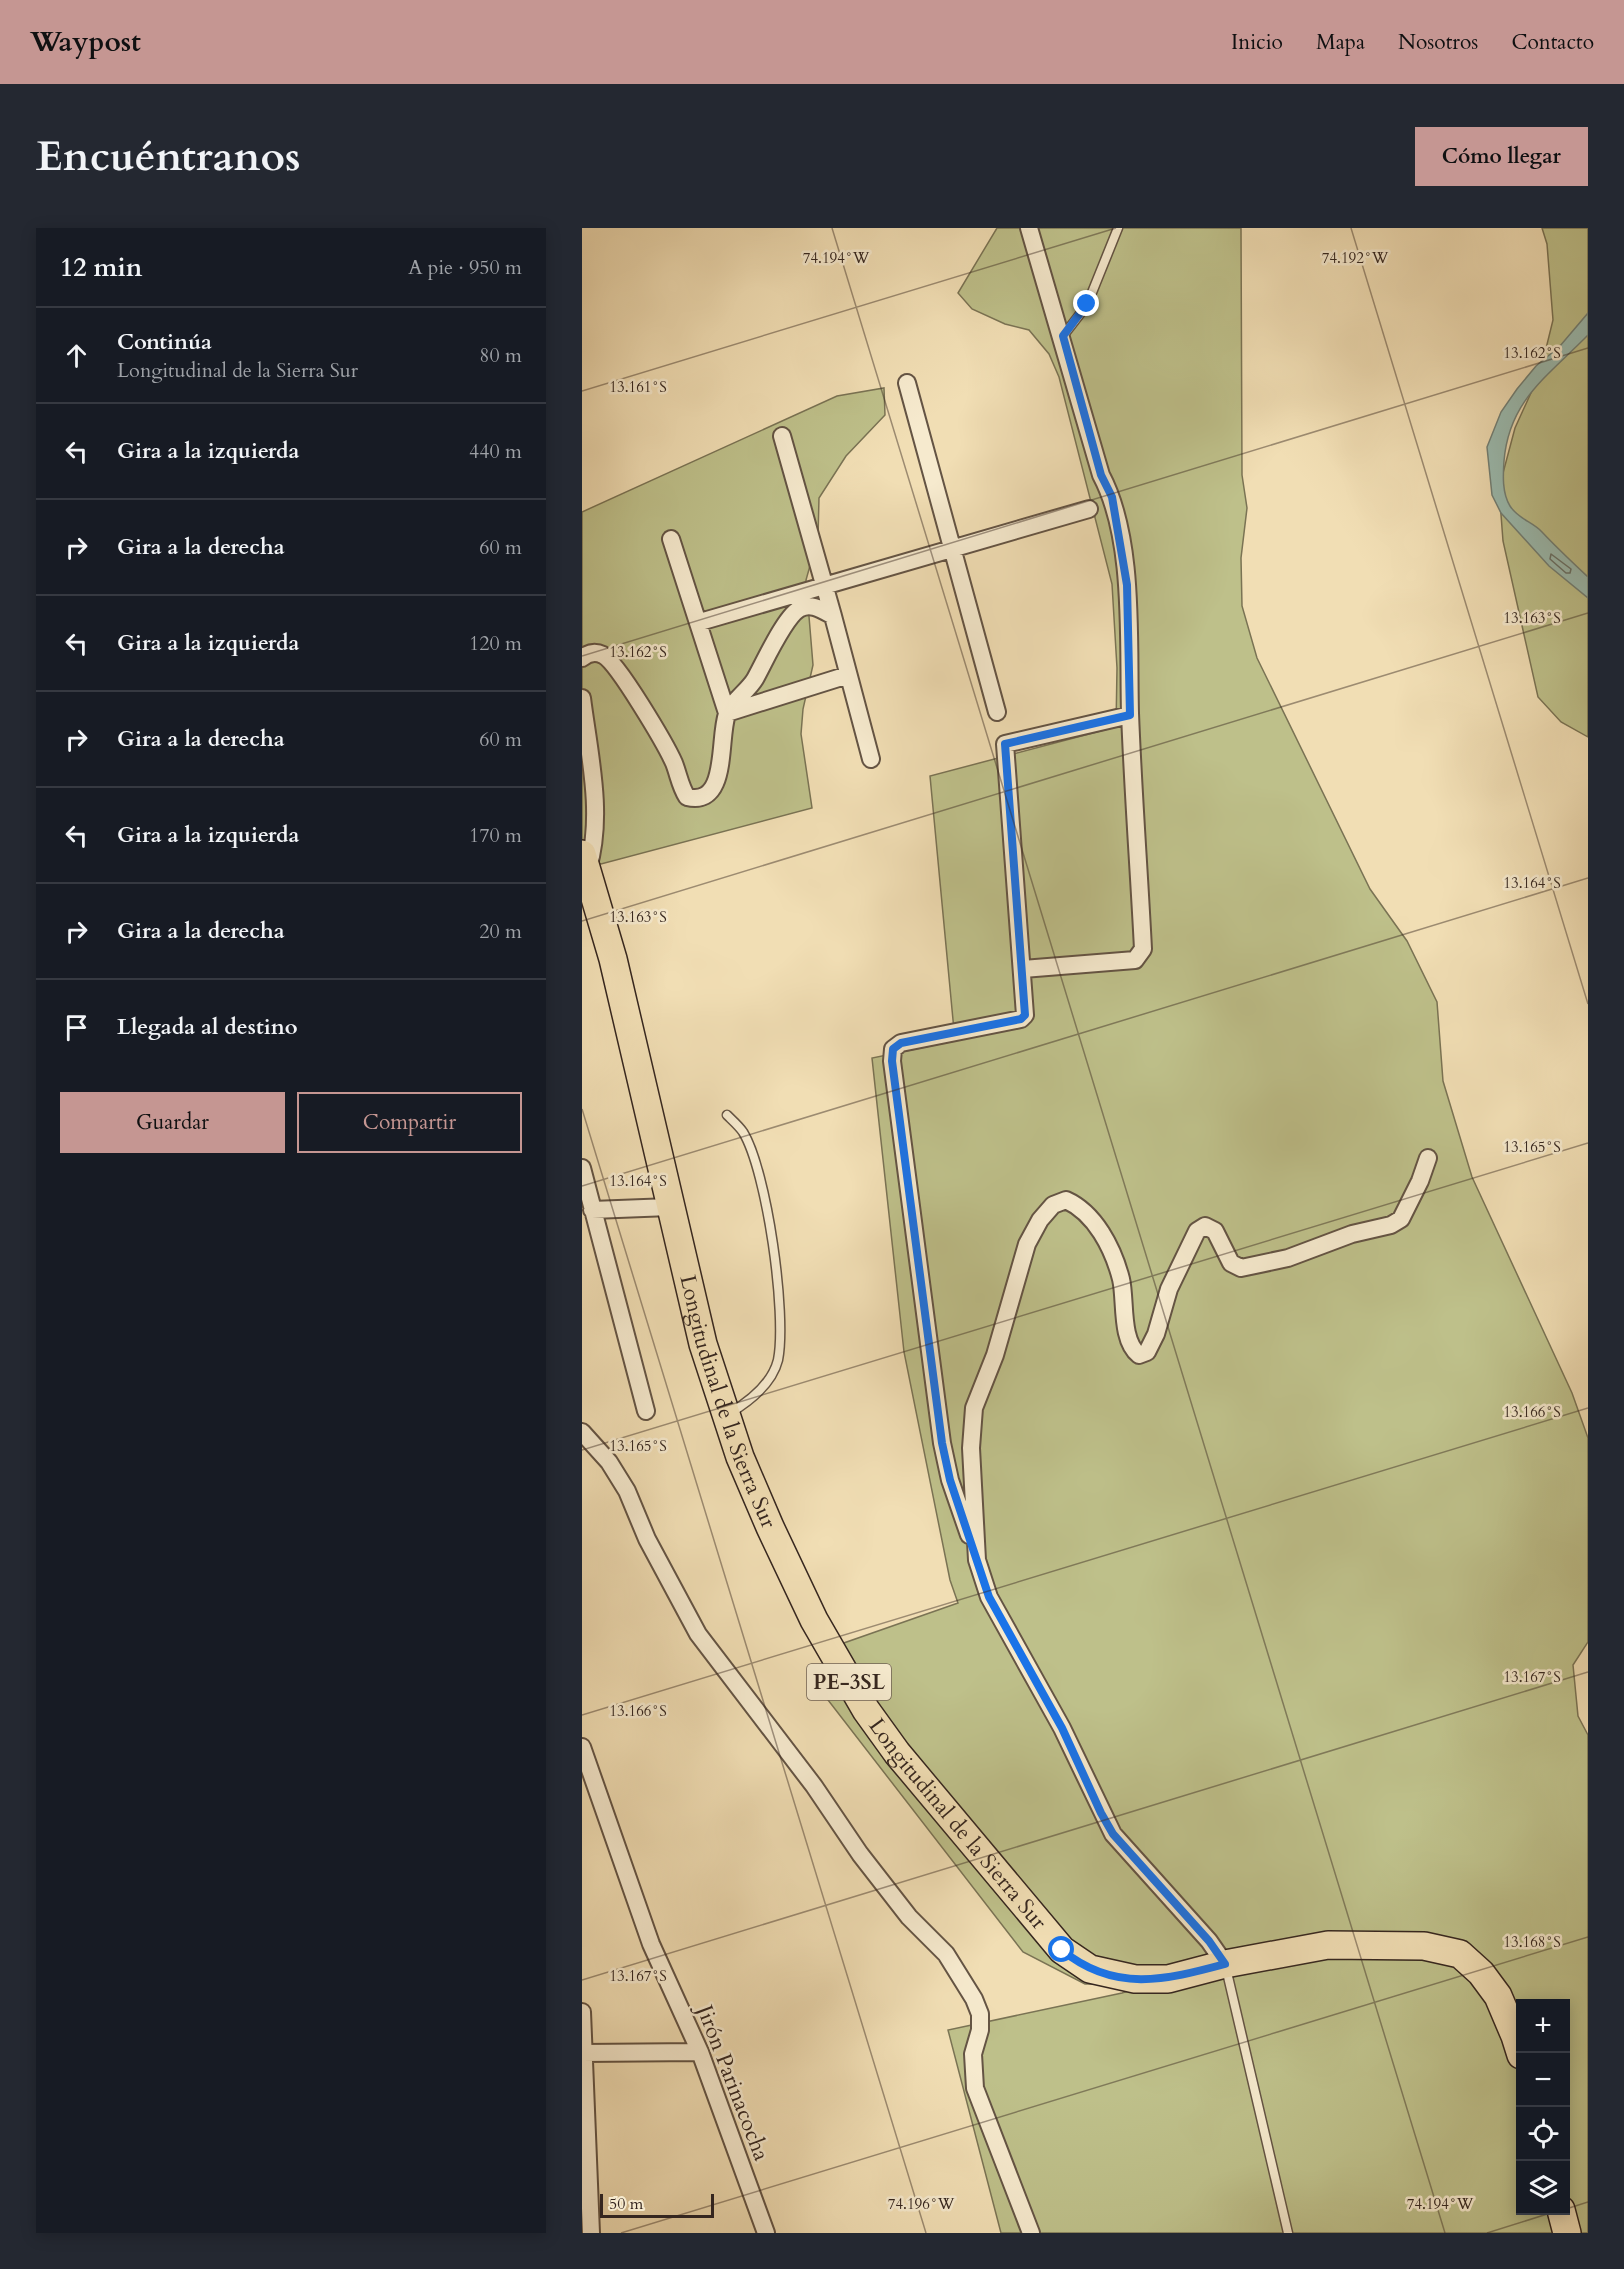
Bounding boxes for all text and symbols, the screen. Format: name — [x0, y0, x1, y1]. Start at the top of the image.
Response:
text: Waypost — [30, 23, 141, 61]
text: Inicio — [1231, 28, 1283, 57]
text: Mapa — [1316, 28, 1365, 57]
text: Nosotros — [1398, 28, 1478, 57]
text: Contacto — [1511, 28, 1594, 57]
button: Cómo llegar — [1415, 127, 1588, 186]
text: Encuéntranos — [36, 128, 301, 185]
text: 74.194°W — [803, 248, 870, 268]
text: 74.192°W — [1322, 248, 1389, 268]
text: 12 min — [60, 250, 143, 285]
text: A pie · 950 m — [408, 254, 522, 281]
route end — [1073, 290, 1099, 316]
text: Continúa — [117, 327, 212, 357]
icon: ahead — [60, 339, 93, 372]
text: 80 m — [479, 342, 522, 369]
text: 13.162°S — [1503, 343, 1561, 363]
text: Longitudinal de la Sierra Sur — [117, 357, 358, 384]
text: 13.161°S — [609, 377, 667, 397]
icon: left — [60, 435, 93, 468]
text: Gira a la izquierda — [117, 436, 300, 466]
text: 440 m — [469, 438, 522, 465]
icon: right — [60, 531, 93, 564]
text: Gira a la derecha — [117, 532, 285, 562]
text: 60 m — [479, 534, 522, 561]
text: 13.163°S — [1503, 608, 1561, 628]
icon: left — [60, 627, 93, 660]
text: Gira a la izquierda — [117, 628, 300, 658]
text: 120 m — [469, 630, 522, 657]
text: 13.162°S — [609, 642, 667, 662]
icon: right — [60, 723, 93, 756]
text: Gira a la derecha — [117, 724, 285, 754]
text: 60 m — [479, 726, 522, 753]
icon: left — [60, 819, 93, 852]
text: Gira a la izquierda — [117, 820, 300, 850]
text: 170 m — [469, 822, 522, 849]
text: 13.164°S — [1503, 873, 1561, 893]
text: 13.163°S — [609, 907, 667, 927]
icon: right — [60, 915, 93, 948]
text: Gira a la derecha — [117, 916, 285, 946]
text: 20 m — [479, 918, 522, 945]
icon: arrive — [60, 1011, 93, 1044]
text: Llegada al destino — [117, 1012, 298, 1042]
button: Guardar — [60, 1092, 285, 1153]
button: Compartir — [297, 1092, 522, 1153]
text: 13.165°S — [1503, 1137, 1561, 1157]
text: 13.164°S — [609, 1171, 667, 1191]
street label: Longitudinal de la Sierra Sur — [672, 1272, 784, 1534]
text: 13.166°S — [1503, 1402, 1561, 1422]
text: 13.165°S — [609, 1436, 667, 1456]
road number: PE-3SL — [807, 1664, 891, 1700]
text: 13.167°S — [1503, 1667, 1561, 1687]
text: 13.166°S — [609, 1701, 667, 1721]
street label: Longitudinal de la Sierra Sur — [862, 1712, 1054, 1937]
text: 13.168°S — [1503, 1932, 1561, 1952]
route start — [1048, 1936, 1074, 1962]
text: 13.167°S — [609, 1966, 667, 1986]
street label: Jirón Parinacocha — [688, 1998, 777, 2165]
map controls — [1516, 1999, 1570, 2215]
button: + — [1516, 1999, 1570, 2053]
button: − — [1516, 2053, 1570, 2107]
button: locate — [1516, 2107, 1570, 2161]
button: layers — [1516, 2161, 1570, 2215]
scale bar — [600, 2191, 714, 2218]
text: 50 m — [609, 2193, 643, 2215]
text: 74.196°W — [888, 2194, 955, 2214]
text: 74.194°W — [1407, 2194, 1474, 2214]

